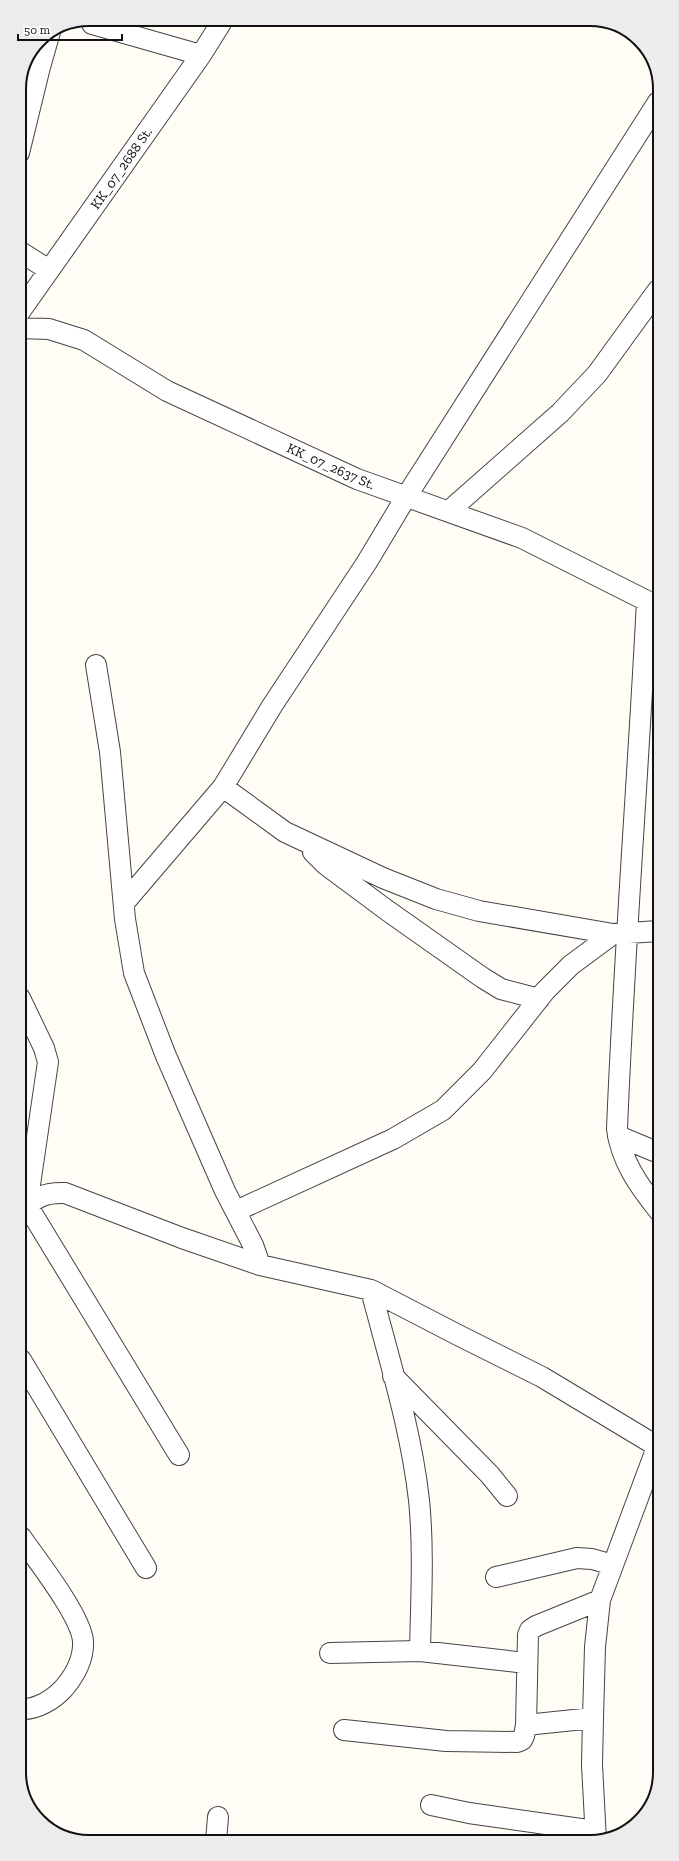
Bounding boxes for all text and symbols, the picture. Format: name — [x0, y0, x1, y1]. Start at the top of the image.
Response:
scale bar — [18, 16, 122, 42]
text: 50 m — [24, 23, 51, 37]
street label: KK_07_2688 St. — [87, 124, 156, 213]
street label: KK_07_2637 St. — [284, 439, 377, 493]

